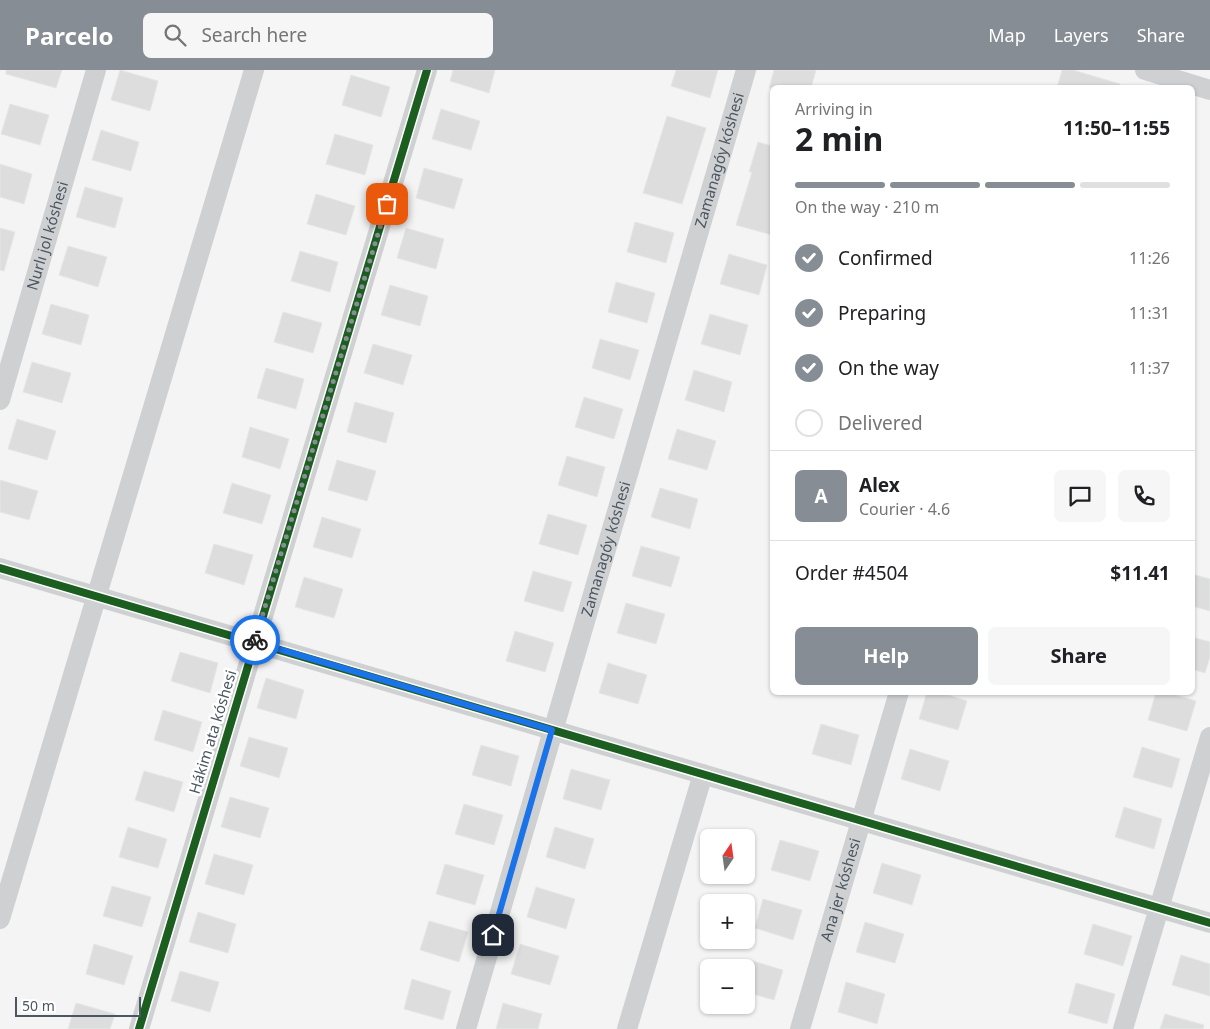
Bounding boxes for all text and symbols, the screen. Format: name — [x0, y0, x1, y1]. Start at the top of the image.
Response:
search box — [143, 13, 493, 58]
text: Parcelo — [25, 19, 113, 52]
icon: search — [161, 21, 189, 49]
text: Search here — [201, 22, 307, 48]
text: Map — [988, 23, 1026, 47]
text: Layers — [1054, 23, 1109, 47]
text: Share — [1137, 23, 1185, 47]
street label: Zamanagóy kóshesi — [689, 90, 748, 230]
text: Arriving in — [795, 98, 873, 120]
text: 11:50–11:55 — [1063, 115, 1170, 141]
text: 2 min — [795, 117, 883, 160]
street label: Nurlı jol kóshesi — [22, 179, 72, 292]
pin — [366, 183, 408, 225]
icon: bag — [373, 190, 401, 218]
text: On the way · 210 m — [795, 196, 939, 218]
icon: check — [795, 244, 823, 272]
text: Confirmed — [838, 245, 933, 271]
text: 11:26 — [1129, 247, 1170, 269]
icon: check — [795, 299, 823, 327]
text: Preparing — [838, 300, 926, 326]
text: 11:31 — [1129, 302, 1170, 324]
icon: check — [795, 354, 823, 382]
text: On the way — [838, 355, 939, 381]
text: 11:37 — [1129, 357, 1170, 379]
text: Delivered — [838, 410, 923, 436]
button: chat — [1054, 470, 1106, 522]
button: phone — [1118, 470, 1170, 522]
text: Alex — [859, 472, 900, 498]
street label: Zamanagóy kóshesi — [576, 479, 634, 619]
text: A — [814, 483, 828, 509]
text: Courier · 4.6 — [859, 498, 950, 520]
text: Order #4504 — [795, 560, 908, 586]
text: $11.41 — [1110, 560, 1170, 586]
courier — [230, 615, 280, 665]
icon: bike — [241, 626, 269, 654]
button: Help — [795, 627, 978, 685]
button: Share — [988, 627, 1170, 685]
street label: Hákim ata kóshesi — [184, 667, 240, 796]
north arrow — [700, 829, 755, 884]
map controls — [700, 829, 755, 1014]
street label: Ana jer kóshesi — [815, 836, 865, 944]
button: + — [700, 894, 755, 949]
pin — [472, 914, 514, 956]
icon: home — [479, 921, 507, 949]
button: − — [700, 959, 755, 1014]
scale bar — [15, 994, 141, 1017]
text: 50 m — [22, 996, 55, 1015]

